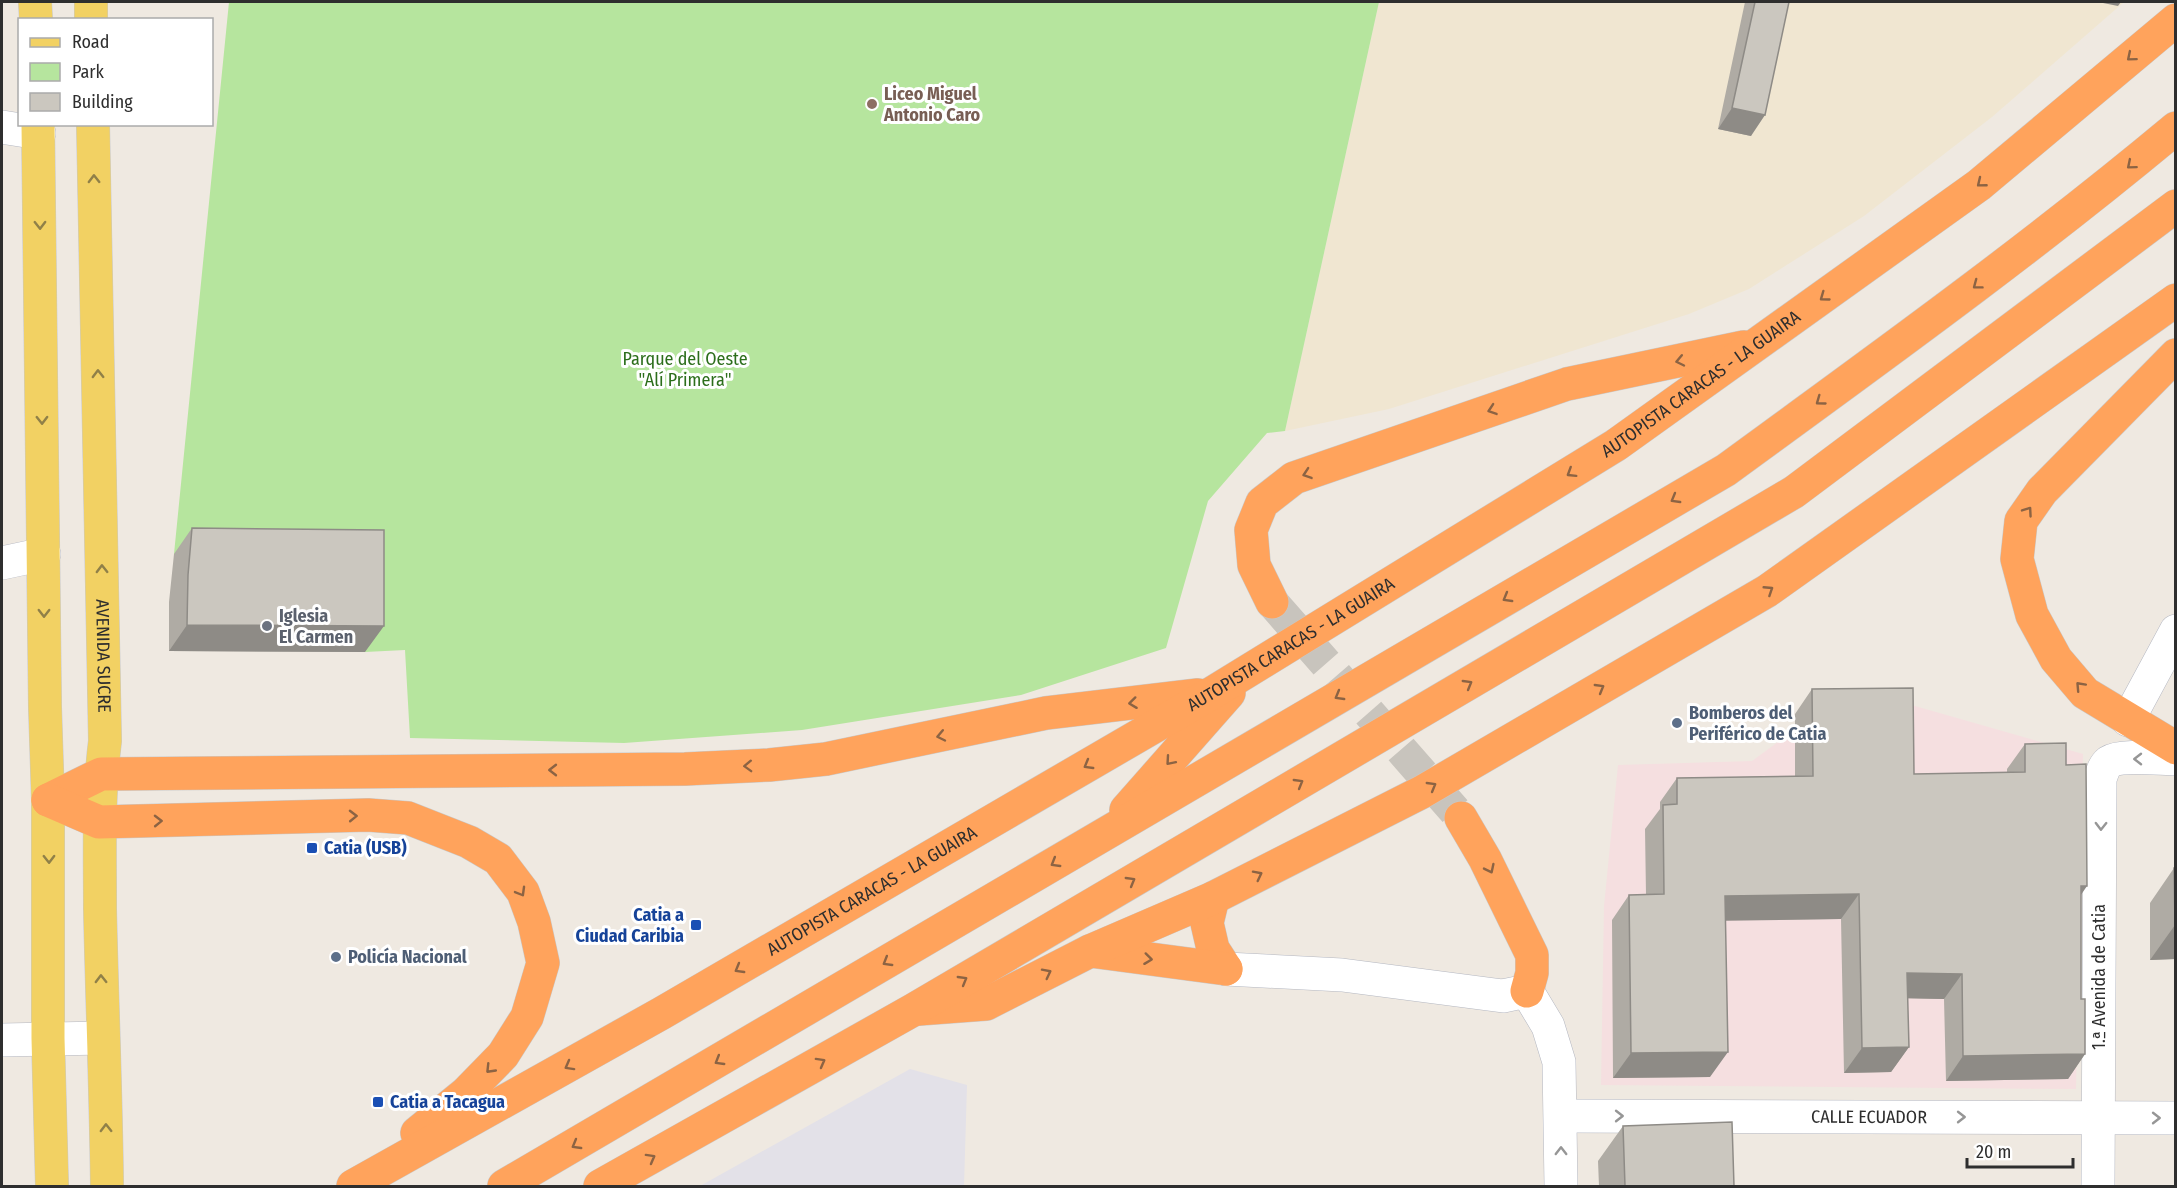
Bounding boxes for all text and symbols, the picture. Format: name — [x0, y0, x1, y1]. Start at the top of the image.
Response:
legend — [18, 18, 213, 126]
text: Road — [72, 31, 109, 53]
one-way arrow — [2127, 50, 2138, 61]
text: Park — [72, 61, 105, 83]
place label: Liceo Miguel Antonio Caro — [883, 83, 981, 126]
text: Building — [72, 91, 133, 113]
marker: Liceo Miguel Antonio Caro — [865, 97, 879, 111]
one-way arrow — [2127, 158, 2138, 169]
one-way arrow — [88, 174, 101, 183]
one-way arrow — [1977, 175, 1988, 186]
one-way arrow — [34, 220, 46, 229]
one-way arrow — [1972, 278, 1983, 289]
one-way arrow — [1819, 290, 1830, 301]
street label: AUTOPISTA CARACAS - LA GUAIRA — [1597, 305, 1805, 462]
park label: Parque del Oeste "Alí Primera" — [622, 348, 748, 391]
one-way arrow — [1675, 354, 1685, 367]
one-way arrow — [92, 369, 104, 378]
one-way arrow — [1815, 394, 1826, 405]
one-way arrow — [1487, 403, 1498, 416]
one-way arrow — [36, 415, 48, 424]
one-way arrow — [1567, 465, 1577, 477]
one-way arrow — [1302, 466, 1313, 479]
one-way arrow — [1671, 492, 1681, 503]
one-way arrow — [2021, 507, 2032, 518]
one-way arrow — [96, 564, 108, 573]
street label: AUTOPISTA CARACAS - LA GUAIRA — [1183, 572, 1399, 716]
one-way arrow — [1762, 586, 1773, 597]
one-way arrow — [1503, 590, 1513, 602]
street label: AVENIDA SUCRE — [91, 599, 115, 713]
place label: Iglesia El Carmen — [279, 605, 353, 648]
one-way arrow — [38, 608, 50, 617]
marker: Iglesia El Carmen — [260, 619, 274, 633]
one-way arrow — [1461, 679, 1472, 691]
one-way arrow — [2076, 683, 2087, 693]
one-way arrow — [1594, 684, 1604, 695]
one-way arrow — [1335, 689, 1345, 701]
one-way arrow — [1128, 696, 1137, 708]
place label: Bomberos del Periférico de Catia — [1689, 702, 1826, 745]
marker: Bomberos del Periférico de Catia — [1670, 716, 1684, 730]
one-way arrow — [936, 729, 946, 742]
one-way arrow — [2134, 753, 2143, 765]
one-way arrow — [1166, 754, 1177, 765]
one-way arrow — [1084, 757, 1095, 769]
one-way arrow — [744, 760, 753, 773]
one-way arrow — [549, 764, 558, 776]
one-way arrow — [1293, 778, 1303, 790]
one-way arrow — [1426, 782, 1436, 793]
one-way arrow — [348, 810, 357, 822]
one-way arrow — [153, 815, 162, 827]
street label: AUTOPISTA CARACAS - LA GUAIRA — [763, 821, 981, 960]
one-way arrow — [2094, 821, 2107, 830]
place label: Catia (USB) — [324, 837, 407, 859]
marker: Catia (USB) — [305, 841, 319, 855]
one-way arrow — [43, 854, 55, 863]
one-way arrow — [1051, 856, 1061, 867]
one-way arrow — [1482, 862, 1494, 873]
one-way arrow — [1252, 871, 1263, 882]
one-way arrow — [1125, 877, 1135, 889]
one-way arrow — [514, 886, 525, 896]
place label: Catia a Ciudad Caribia — [575, 904, 684, 947]
street label: 1.ª Avenida de Catia — [2088, 904, 2110, 1050]
marker: Catia a Ciudad Caribia — [689, 918, 703, 932]
place label: Policía Nacional — [348, 946, 467, 968]
marker: Policía Nacional — [329, 950, 343, 964]
one-way arrow — [1144, 952, 1153, 964]
one-way arrow — [883, 955, 893, 966]
one-way arrow — [734, 961, 745, 973]
one-way arrow — [1041, 969, 1052, 980]
one-way arrow — [95, 975, 108, 984]
one-way arrow — [957, 976, 967, 987]
one-way arrow — [715, 1054, 725, 1066]
one-way arrow — [565, 1058, 576, 1070]
one-way arrow — [815, 1058, 825, 1069]
one-way arrow — [486, 1061, 497, 1072]
place label: Catia a Tacagua — [390, 1091, 505, 1113]
marker: Catia a Tacagua — [371, 1095, 385, 1109]
street label: CALLE ECUADOR — [1811, 1106, 1927, 1128]
one-way arrow — [1615, 1110, 1624, 1122]
one-way arrow — [1957, 1111, 1966, 1123]
one-way arrow — [2152, 1112, 2161, 1124]
one-way arrow — [100, 1124, 113, 1133]
scale bar — [1967, 1131, 2074, 1169]
one-way arrow — [572, 1137, 582, 1149]
text: 20 m — [1976, 1141, 2011, 1163]
one-way arrow — [1555, 1147, 1567, 1156]
one-way arrow — [645, 1154, 655, 1165]

